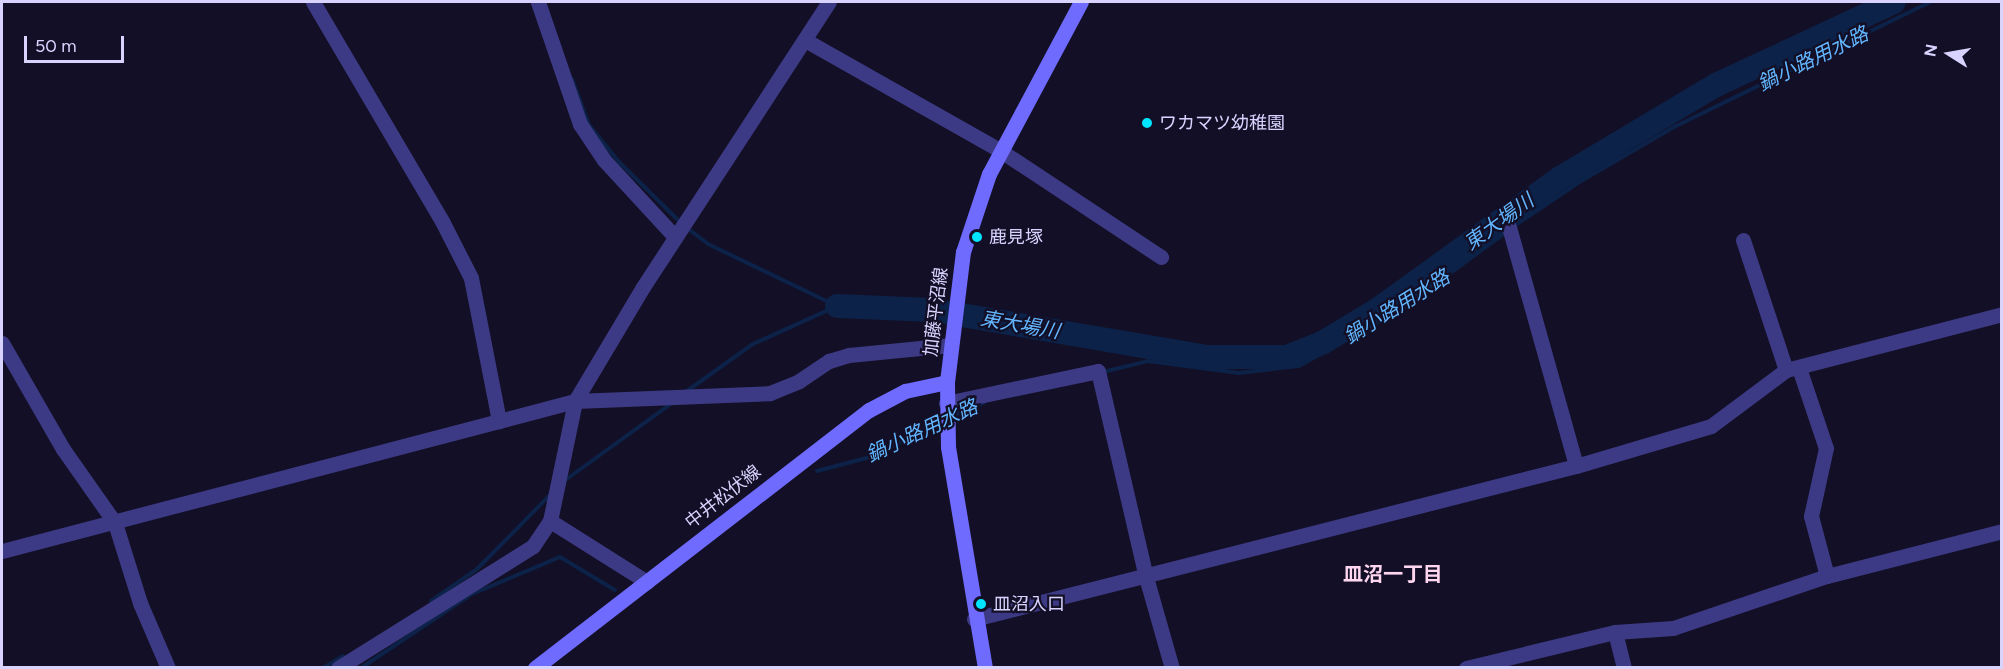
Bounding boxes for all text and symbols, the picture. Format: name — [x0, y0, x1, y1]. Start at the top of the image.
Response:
water label: 鍋小路用水路 — [1754, 22, 1872, 96]
scale bar — [27, 24, 128, 62]
north arrow — [1919, 24, 1979, 84]
text: 50 m — [35, 35, 77, 57]
text: N — [1920, 43, 1941, 58]
place label: ワカマツ幼稚園 — [1159, 112, 1285, 134]
marker: ワカマツ幼稚園 — [1140, 116, 1154, 130]
water label: 東大場川 — [1460, 189, 1538, 255]
place label: 鹿見塚 — [989, 226, 1043, 248]
marker: 鹿見塚 — [970, 230, 984, 244]
water label: 鍋小路用水路 — [1340, 265, 1454, 349]
street label: 加藤平沼線 — [920, 266, 952, 358]
water label: 東大場川 — [979, 306, 1061, 344]
water label: 鍋小路用水路 — [863, 395, 981, 467]
street label: 中井松伏線 — [681, 461, 765, 533]
district label: 皿沼一丁目 — [1343, 562, 1443, 586]
place label: 皿沼入口 — [993, 593, 1065, 615]
marker: 皿沼入口 — [974, 597, 988, 611]

